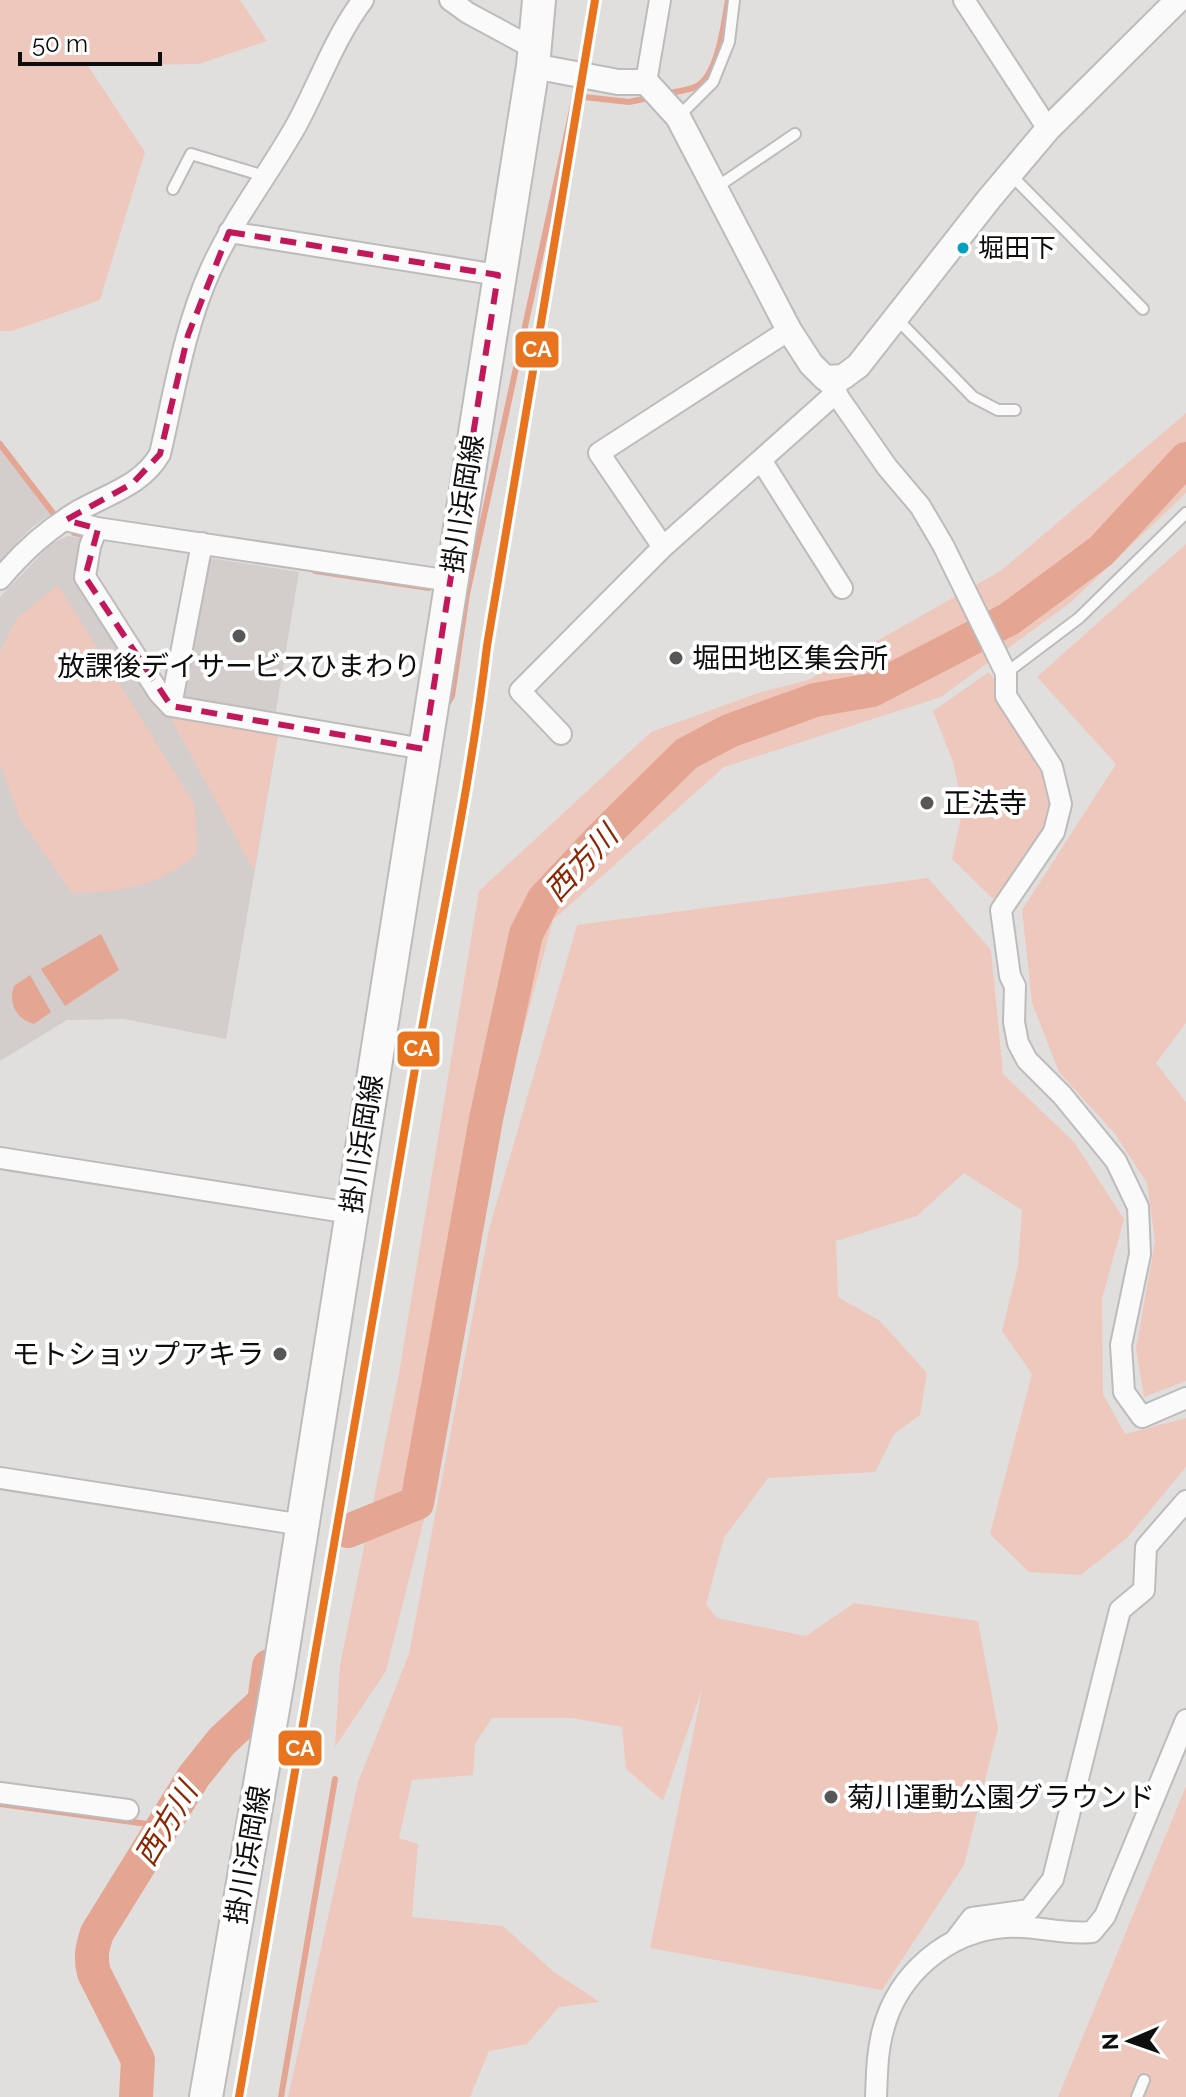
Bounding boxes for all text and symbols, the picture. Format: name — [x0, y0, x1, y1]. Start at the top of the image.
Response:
scale bar — [20, 16, 160, 66]
text: 50 m — [32, 29, 88, 58]
place label: 堀田下 — [978, 233, 1056, 263]
marker: 堀田下 — [955, 240, 971, 256]
line badge: CA — [514, 330, 560, 369]
text: CA — [522, 336, 552, 362]
street label: 掛川浜岡線 — [436, 432, 490, 576]
marker: 放課後デイサービスひまわり — [230, 627, 248, 645]
place label: 堀田地区集会所 — [692, 642, 888, 675]
marker: 堀田地区集会所 — [667, 649, 685, 667]
place label: 放課後デイサービスひまわり — [57, 650, 421, 683]
place label: 正法寺 — [943, 787, 1027, 820]
marker: 正法寺 — [918, 794, 936, 812]
water label: 西方川 — [538, 816, 627, 908]
line badge: CA — [396, 1030, 441, 1068]
text: CA — [403, 1035, 433, 1061]
street label: 掛川浜岡線 — [335, 1072, 389, 1216]
place label: モトショップアキラ — [12, 1338, 264, 1371]
marker: モトショップアキラ — [271, 1345, 289, 1363]
line badge: CA — [277, 1729, 323, 1767]
text: CA — [285, 1735, 315, 1761]
water label: 西方川 — [128, 1774, 206, 1872]
place label: 菊川運動公園グラウンド — [847, 1781, 1155, 1814]
street label: 掛川浜岡線 — [220, 1783, 276, 1927]
marker: 菊川運動公園グラウンド — [822, 1788, 840, 1806]
north arrow — [1090, 2001, 1170, 2081]
text: N — [1097, 2033, 1123, 2051]

